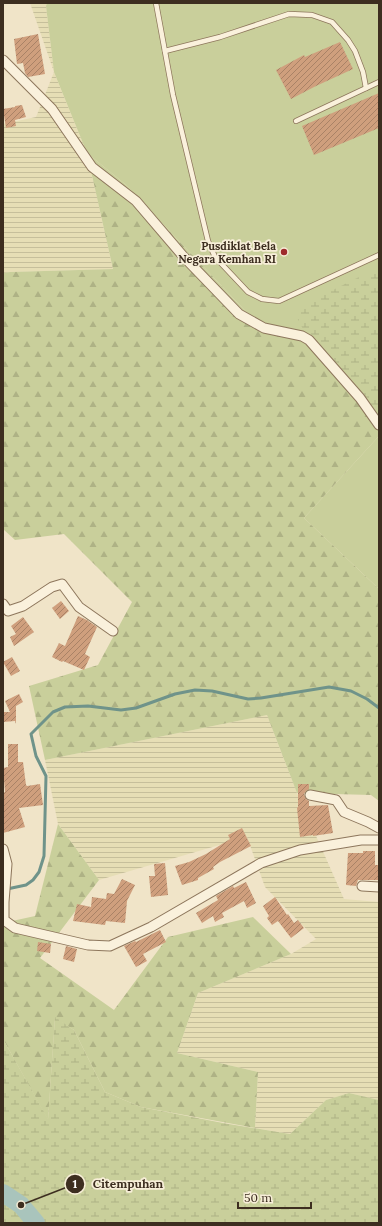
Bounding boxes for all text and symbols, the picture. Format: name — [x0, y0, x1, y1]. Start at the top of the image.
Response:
place label: Pusdiklat Bela Negara Kemhan RI — [178, 239, 276, 266]
marker: Pusdiklat Bela Negara Kemhan RI — [279, 247, 289, 257]
callout: Citempuhan — [65, 1172, 171, 1196]
text: 1 — [73, 1176, 78, 1191]
text: Citempuhan — [93, 1176, 164, 1191]
scale bar — [238, 1184, 311, 1210]
text: 50 m — [244, 1190, 272, 1205]

